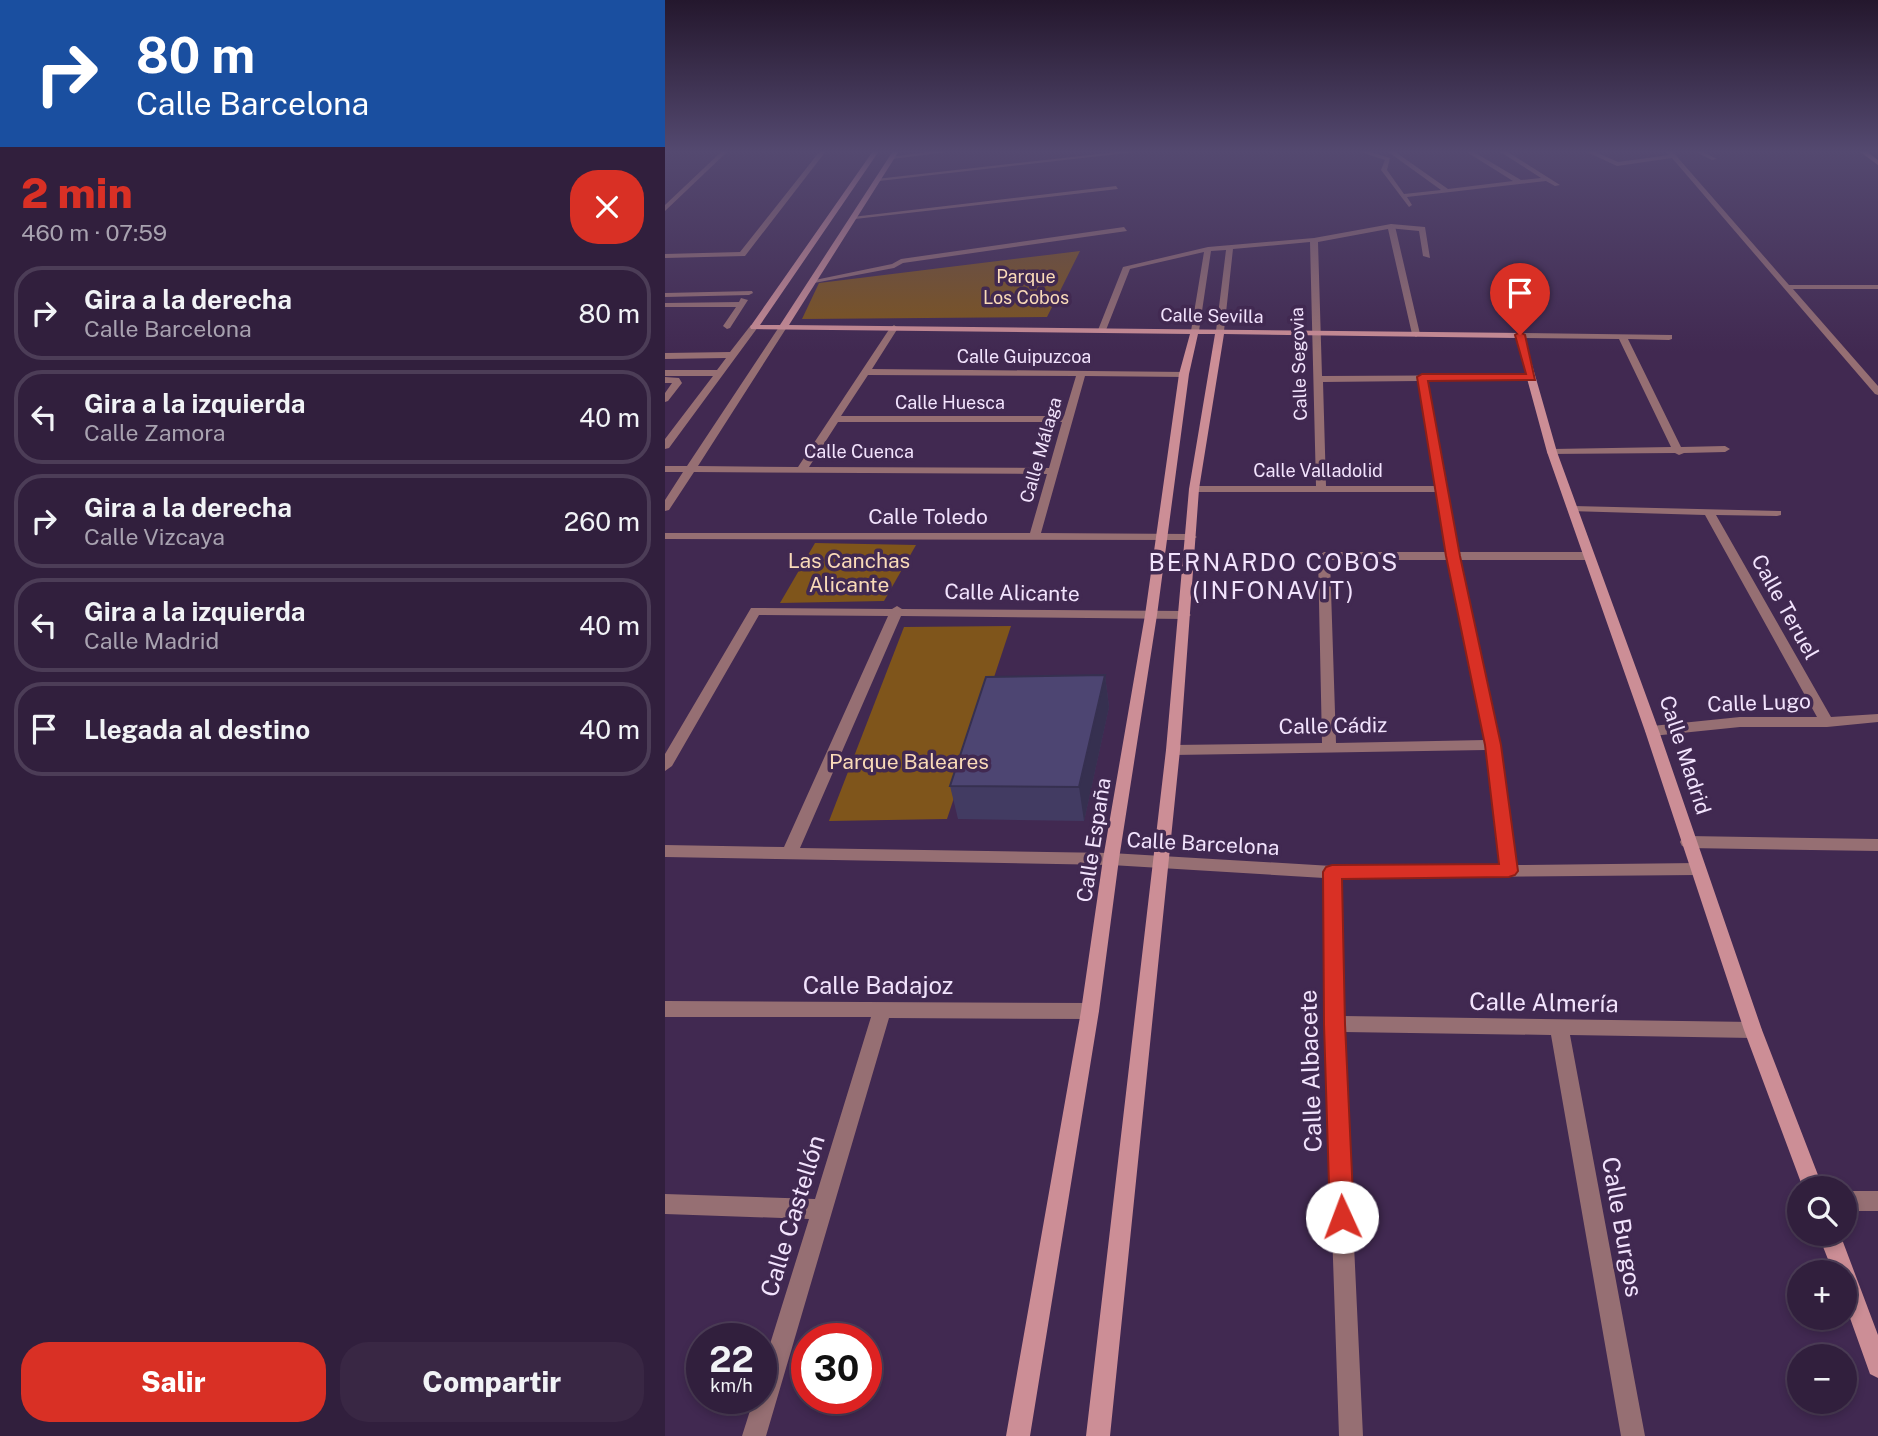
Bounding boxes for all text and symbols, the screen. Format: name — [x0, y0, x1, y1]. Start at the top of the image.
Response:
text: 80 m — [136, 26, 255, 84]
icon: right — [21, 28, 112, 119]
text: Calle Barcelona — [136, 85, 369, 122]
text: 2 min — [21, 168, 133, 217]
button: close — [570, 170, 644, 244]
text: 460 m · 07:59 — [21, 219, 167, 246]
pin — [1490, 263, 1550, 335]
park label: Parque Los Cobos — [983, 266, 1069, 308]
icon: arrive — [1501, 274, 1539, 312]
text: Gira a la derecha — [84, 284, 292, 315]
icon: right — [25, 294, 63, 332]
text: 80 m — [579, 298, 640, 329]
street label: Calle Sevilla — [1160, 304, 1264, 327]
street label: Calle Segovia — [1286, 307, 1311, 421]
text: Calle Barcelona — [84, 315, 252, 342]
street label: Calle Guipuzcoa — [957, 346, 1091, 367]
text: Gira a la izquierda — [84, 388, 306, 419]
street label: Calle Huesca — [895, 392, 1005, 413]
street label: Calle Málaga — [1015, 395, 1066, 505]
icon: left — [25, 398, 63, 436]
text: 40 m — [579, 402, 640, 433]
text: Calle Zamora — [84, 419, 226, 446]
street label: Calle Cuenca — [804, 441, 914, 462]
street label: Calle Valladolid — [1253, 460, 1383, 481]
text: Gira a la derecha — [84, 492, 292, 523]
icon: right — [25, 502, 63, 540]
street label: Calle Toledo — [868, 504, 988, 529]
text: 260 m — [564, 506, 640, 537]
text: Calle Vizcaya — [84, 523, 225, 550]
park label: Las Canchas Alicante — [788, 548, 910, 597]
district label: BERNARDO COBOS (INFONAVIT) — [1149, 548, 1399, 604]
street label: Calle Teruel — [1746, 550, 1825, 664]
street label: Calle Alicante — [944, 579, 1080, 606]
text: Gira a la izquierda — [84, 596, 306, 627]
icon: left — [25, 606, 63, 644]
text: 40 m — [579, 610, 640, 641]
text: Calle Madrid — [84, 627, 219, 654]
street label: Calle Lugo — [1707, 688, 1811, 717]
street label: Calle Madrid — [1655, 692, 1716, 817]
icon: arrive — [25, 710, 63, 748]
street label: Calle Cádiz — [1279, 712, 1387, 739]
text: Llegada al destino — [84, 714, 310, 745]
text: 40 m — [579, 714, 640, 745]
park label: Parque Baleares — [829, 749, 989, 774]
street label: Calle España — [1071, 776, 1116, 904]
street label: Calle Barcelona — [1126, 827, 1280, 860]
street label: Calle Badajoz — [803, 971, 953, 999]
street label: Calle Almería — [1469, 987, 1619, 1017]
street label: Calle Albacete — [1293, 989, 1327, 1153]
street label: Calle Castellón — [754, 1132, 830, 1300]
street label: Calle Burgos — [1597, 1155, 1649, 1299]
map controls — [1787, 1176, 1857, 1414]
button: search — [1787, 1176, 1857, 1246]
position arrow — [1305, 1180, 1379, 1254]
button: + — [1787, 1260, 1857, 1330]
speed limit sign: 30 — [791, 1323, 882, 1414]
text: 22 — [709, 1339, 754, 1380]
button: Salir — [21, 1342, 326, 1422]
button: Compartir — [340, 1342, 644, 1422]
button: − — [1787, 1344, 1857, 1414]
text: km/h — [710, 1375, 753, 1396]

